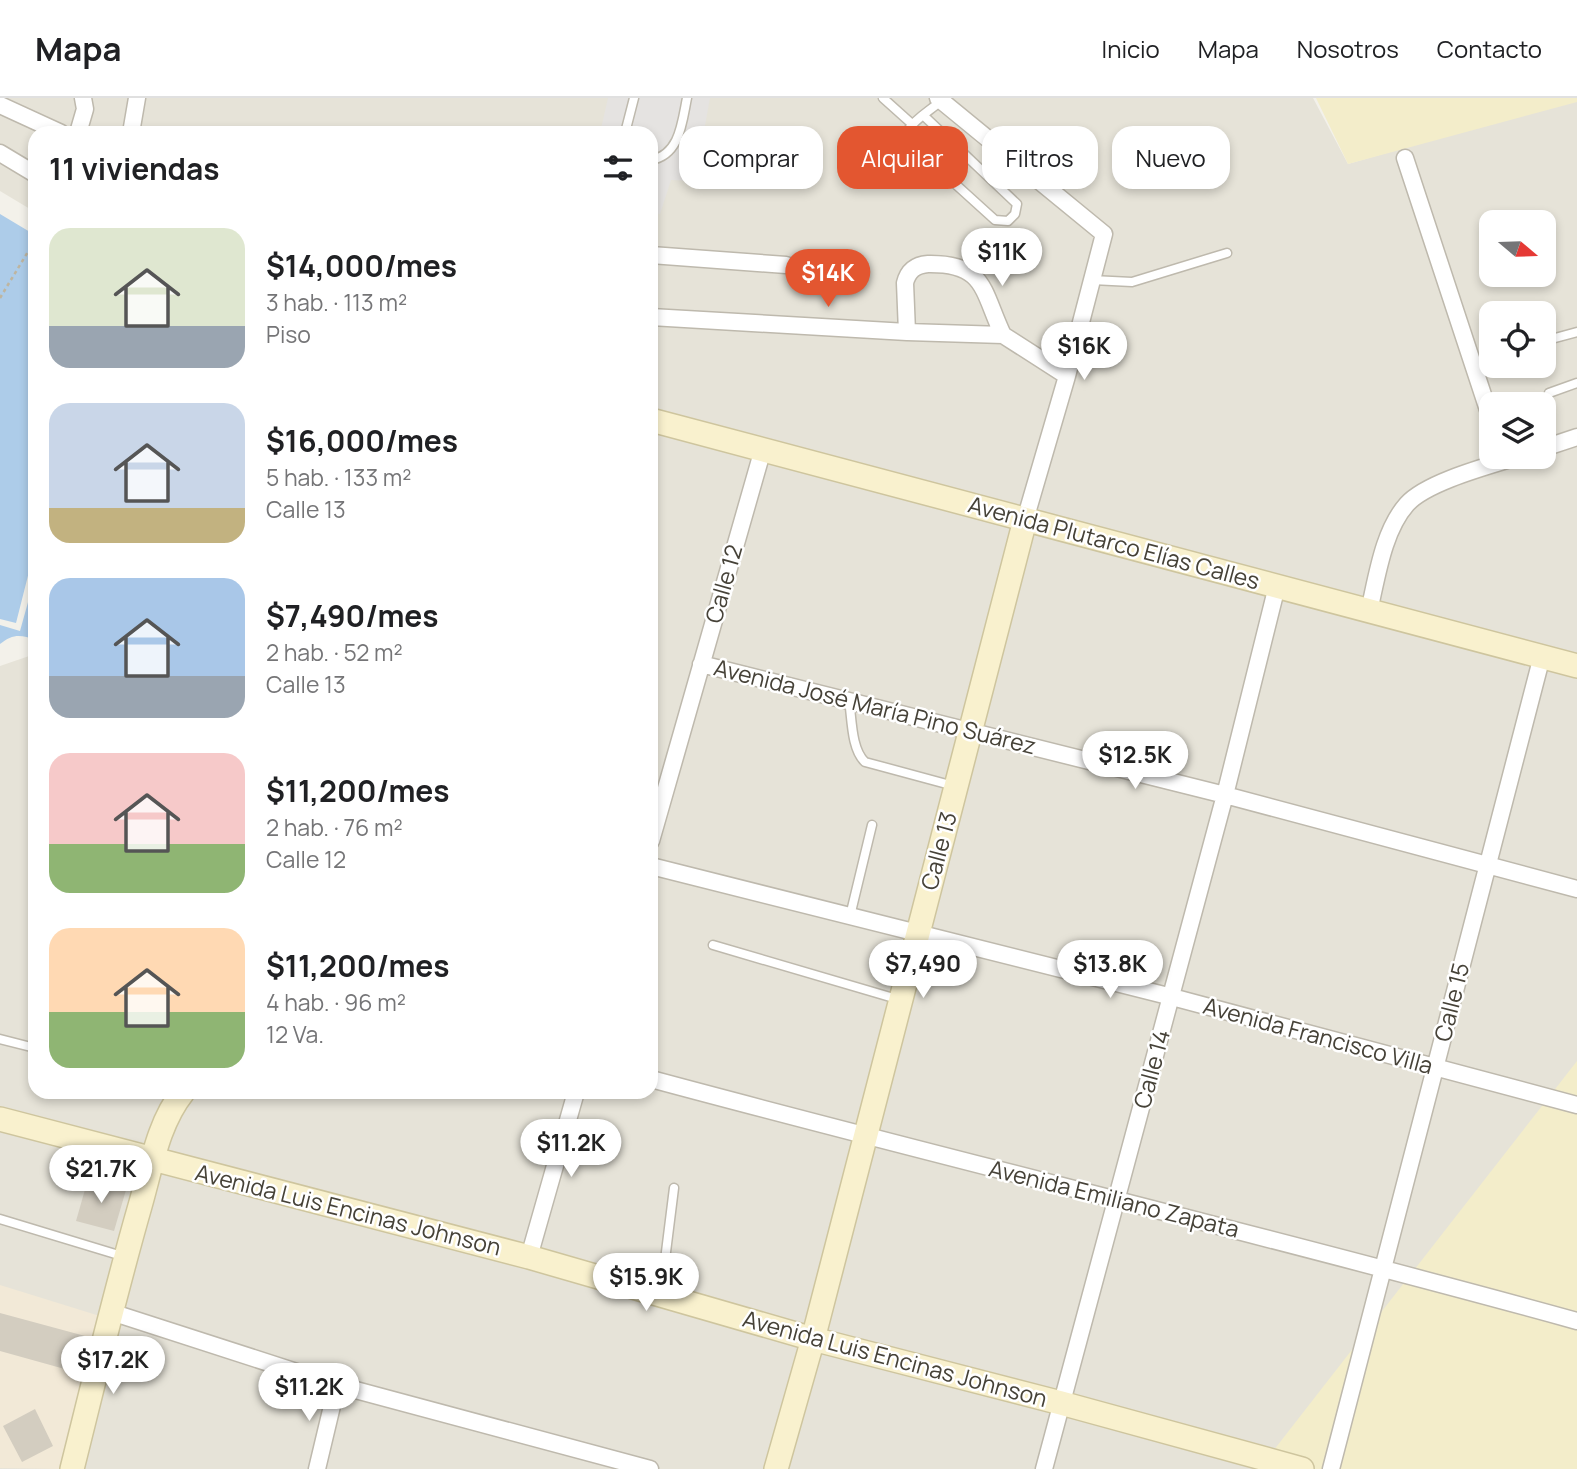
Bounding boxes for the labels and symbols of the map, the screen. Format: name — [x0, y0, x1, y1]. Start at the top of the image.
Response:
north arrow — [1479, 210, 1556, 287]
pin: $11K — [961, 228, 1043, 288]
pin: $14K — [787, 250, 869, 309]
pin: $16K — [1043, 322, 1125, 382]
street label: Avenida Plutarco Elías Calles — [965, 488, 1263, 596]
street label: Calle 12 — [697, 541, 749, 627]
street label: Avenida José María Pino Suárez — [711, 650, 1040, 762]
pin: $12.5K — [1078, 732, 1192, 791]
street label: Calle 13 — [912, 808, 964, 893]
pin: $7,490 — [866, 940, 980, 1000]
pin: $13.8K — [1053, 940, 1167, 1000]
street label: Calle 15 — [1426, 959, 1476, 1045]
street label: Avenida Francisco Villa — [1200, 989, 1437, 1081]
street label: Calle 14 — [1125, 1026, 1177, 1112]
pin: $11.2K — [514, 1119, 628, 1179]
pin: $21.7K — [44, 1146, 158, 1205]
street label: Avenida Emiliano Zapata — [986, 1151, 1243, 1245]
street label: Avenida Luis Encinas Johnson — [192, 1156, 504, 1263]
pin: $15.9K — [589, 1254, 703, 1313]
street label: Avenida Luis Encinas Johnson — [739, 1302, 1051, 1414]
pin: $17.2K — [56, 1336, 170, 1396]
pin: $11.2K — [252, 1364, 366, 1423]

